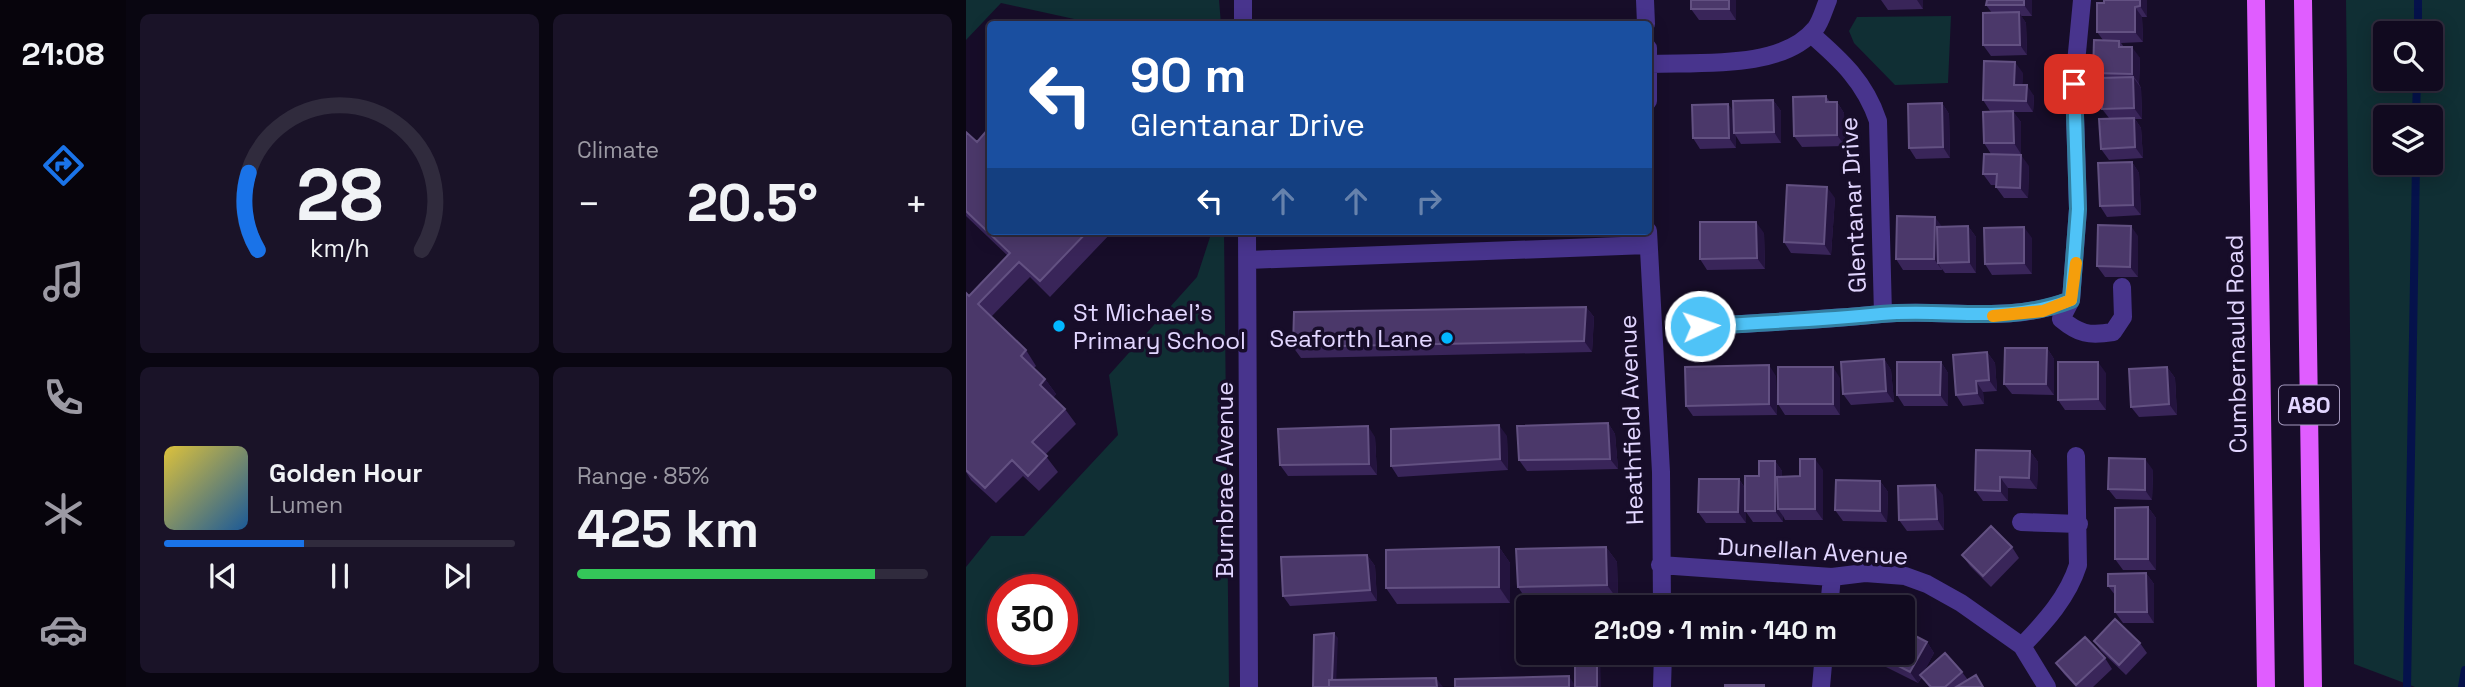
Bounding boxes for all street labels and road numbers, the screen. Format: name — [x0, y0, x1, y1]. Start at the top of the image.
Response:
street label: Glentanar Drive — [1833, 116, 1873, 294]
street label: Cumbernauld Road — [2219, 234, 2253, 454]
street label: Heathfield Avenue — [1612, 314, 1650, 526]
street label: Burnbrae Avenue — [1209, 382, 1240, 578]
road number: A80 — [2279, 386, 2339, 424]
street label: Dunellan Avenue — [1717, 531, 1909, 571]

